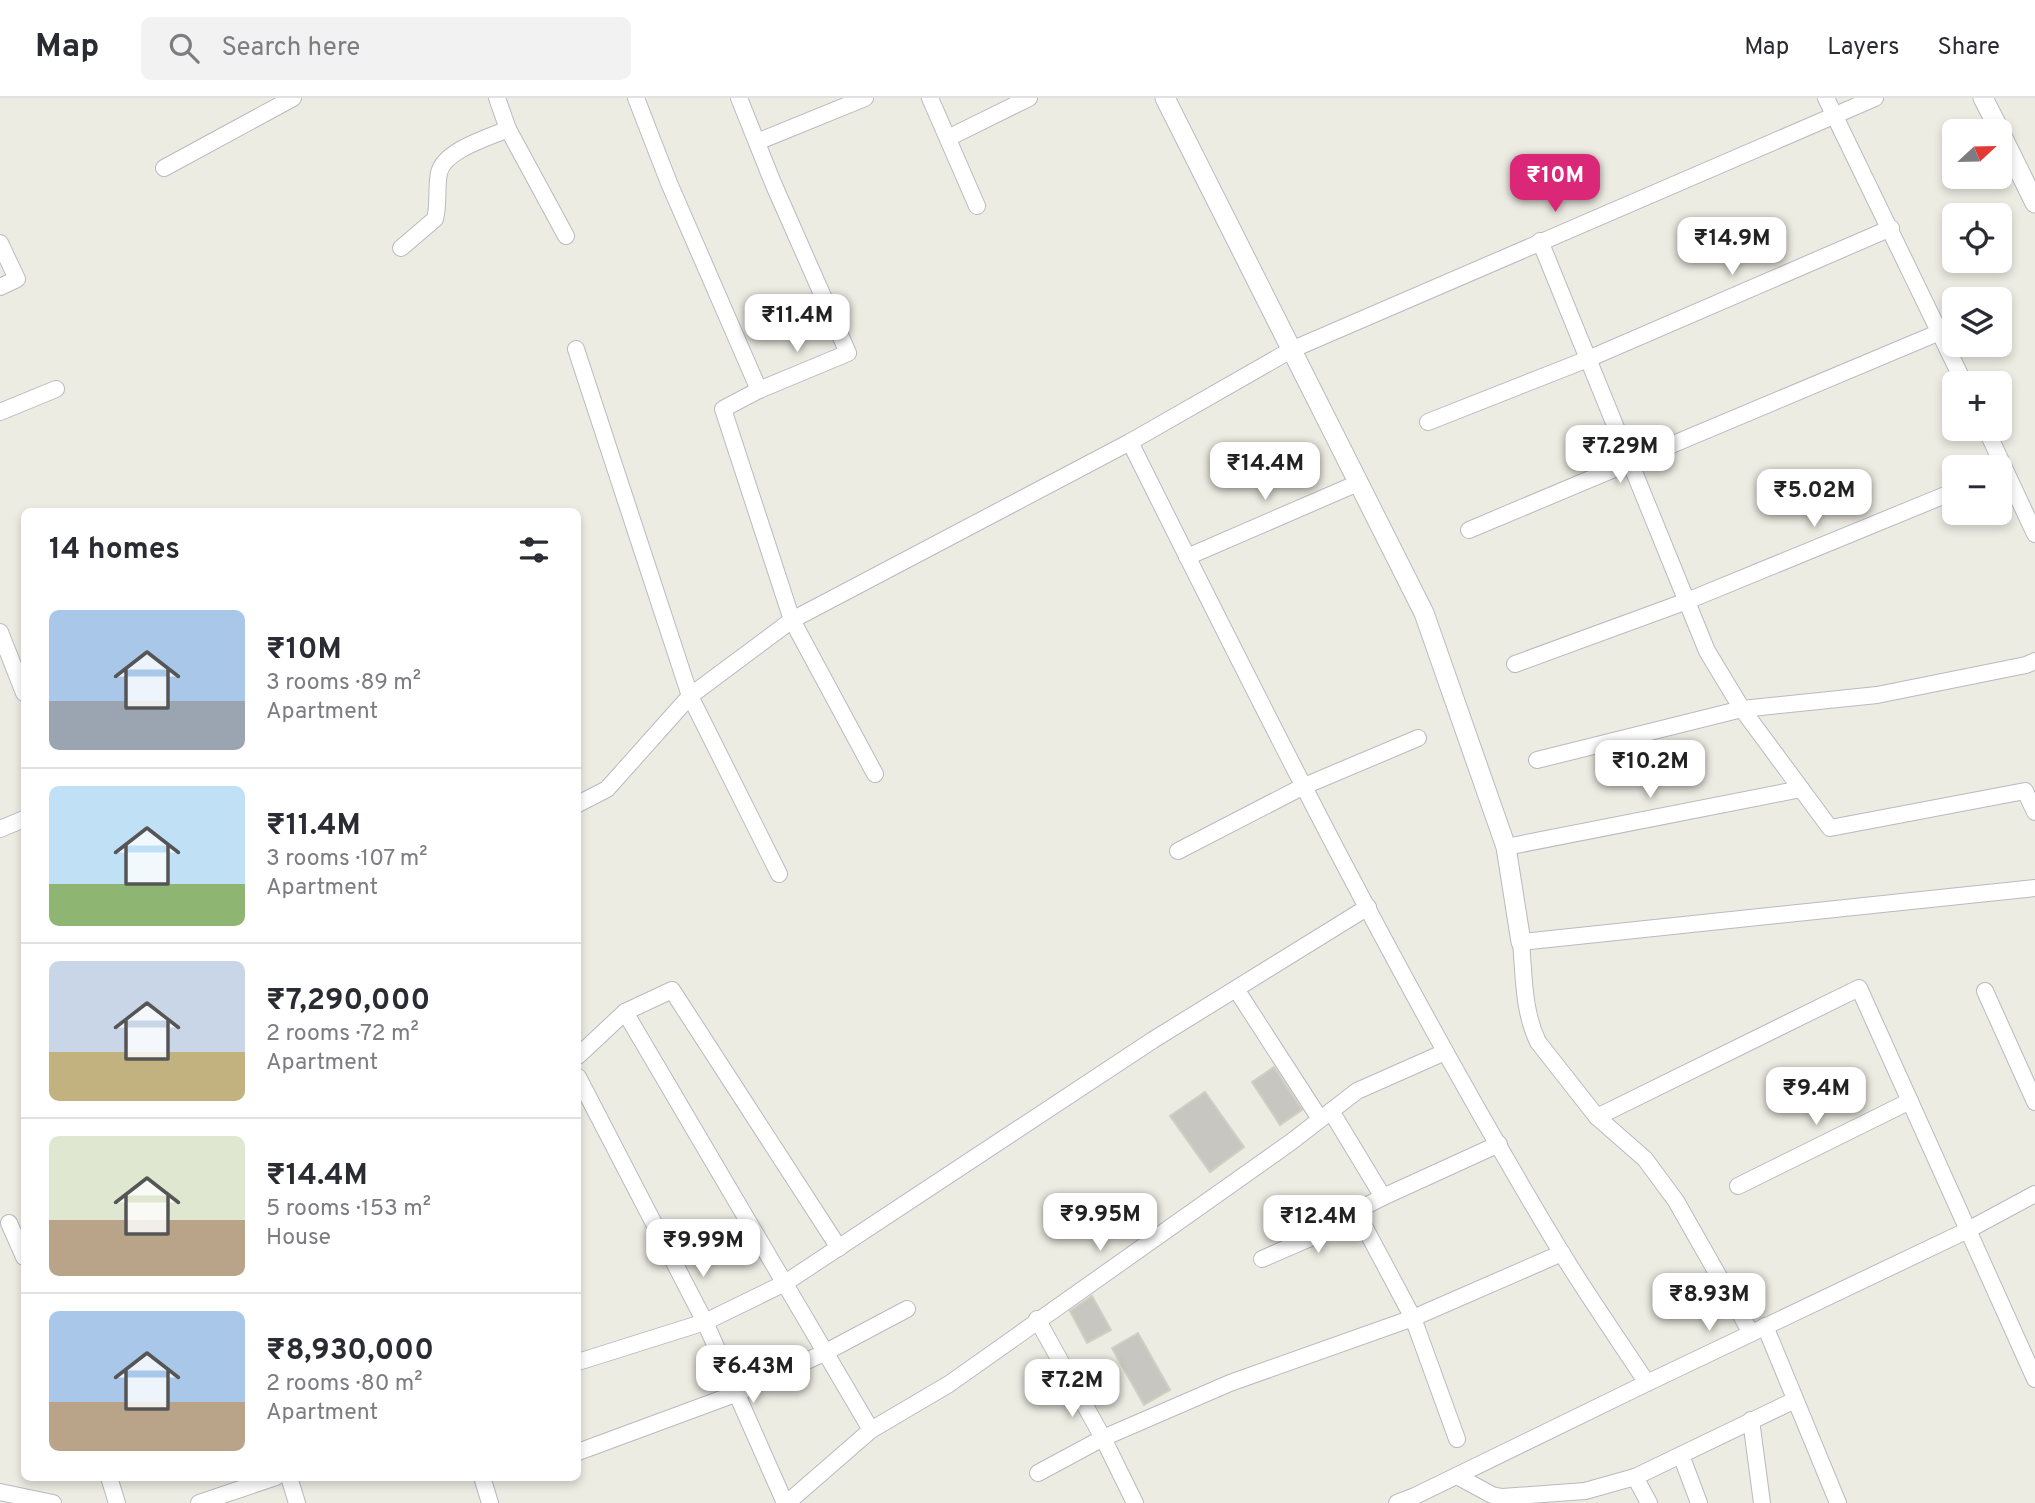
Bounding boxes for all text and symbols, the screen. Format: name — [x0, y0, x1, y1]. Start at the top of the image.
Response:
search box — [141, 17, 631, 80]
text: Map — [35, 27, 99, 69]
icon: search — [165, 29, 203, 67]
text: Search here — [221, 32, 360, 65]
text: Map — [1744, 33, 1789, 63]
text: Layers — [1827, 33, 1899, 63]
text: Share — [1937, 33, 2000, 63]
north arrow — [1942, 119, 2012, 189]
map controls — [1942, 119, 2012, 525]
pin: ₹10M — [1514, 155, 1596, 214]
text: ₹10M — [1526, 162, 1584, 191]
button: locate — [1942, 203, 2012, 273]
pin: ₹14.9M — [1675, 218, 1789, 277]
text: ₹14.9M — [1693, 225, 1771, 254]
button: layers — [1942, 287, 2012, 357]
pin: ₹11.4M — [740, 294, 854, 354]
text: ₹11.4M — [761, 302, 833, 331]
button: + — [1942, 371, 2012, 441]
pin: ₹7.29M — [1563, 426, 1677, 485]
text: ₹7.29M — [1582, 433, 1658, 462]
pin: ₹14.4M — [1208, 442, 1322, 502]
text: ₹14.4M — [1226, 450, 1304, 479]
button: − — [1942, 455, 2012, 525]
pin: ₹5.02M — [1757, 470, 1871, 529]
text: ₹5.02M — [1773, 477, 1855, 506]
icon: filters — [515, 531, 553, 569]
text: 14 homes — [49, 532, 180, 569]
text: ₹10M — [266, 632, 342, 669]
icon: home — [105, 638, 189, 722]
text: 3 rooms · 89 m² — [266, 669, 421, 698]
text: Apartment — [266, 698, 378, 727]
pin: ₹10.2M — [1593, 740, 1707, 800]
text: ₹10.2M — [1611, 748, 1689, 777]
text: ₹11.4M — [266, 808, 361, 845]
icon: home — [105, 814, 189, 898]
text: 3 rooms · 107 m² — [266, 845, 428, 874]
text: Apartment — [266, 874, 378, 903]
text: ₹7,290,000 — [266, 983, 430, 1020]
icon: home — [105, 989, 189, 1073]
text: 2 rooms · 72 m² — [266, 1020, 419, 1049]
text: Apartment — [266, 1049, 378, 1078]
pin: ₹9.4M — [1767, 1068, 1865, 1127]
text: ₹9.4M — [1782, 1075, 1850, 1104]
text: ₹14.4M — [266, 1158, 368, 1195]
icon: home — [105, 1164, 189, 1248]
pin: ₹9.95M — [1043, 1194, 1157, 1253]
text: 5 rooms · 153 m² — [266, 1195, 431, 1224]
pin: ₹12.4M — [1261, 1196, 1375, 1255]
text: ₹9.95M — [1059, 1201, 1141, 1230]
text: ₹12.4M — [1279, 1203, 1357, 1232]
pin: ₹9.99M — [646, 1220, 760, 1279]
text: House — [266, 1224, 331, 1253]
text: ₹9.99M — [662, 1227, 744, 1256]
pin: ₹8.93M — [1652, 1274, 1766, 1333]
text: ₹8.93M — [1668, 1281, 1750, 1310]
text: ₹8,930,000 — [266, 1333, 434, 1370]
icon: home — [105, 1339, 189, 1423]
pin: ₹6.43M — [696, 1346, 810, 1405]
text: ₹6.43M — [712, 1353, 794, 1382]
pin: ₹7.2M — [1023, 1360, 1121, 1419]
text: ₹7.2M — [1041, 1367, 1103, 1396]
text: 2 rooms · 80 m² — [266, 1370, 423, 1399]
text: Apartment — [266, 1399, 378, 1428]

